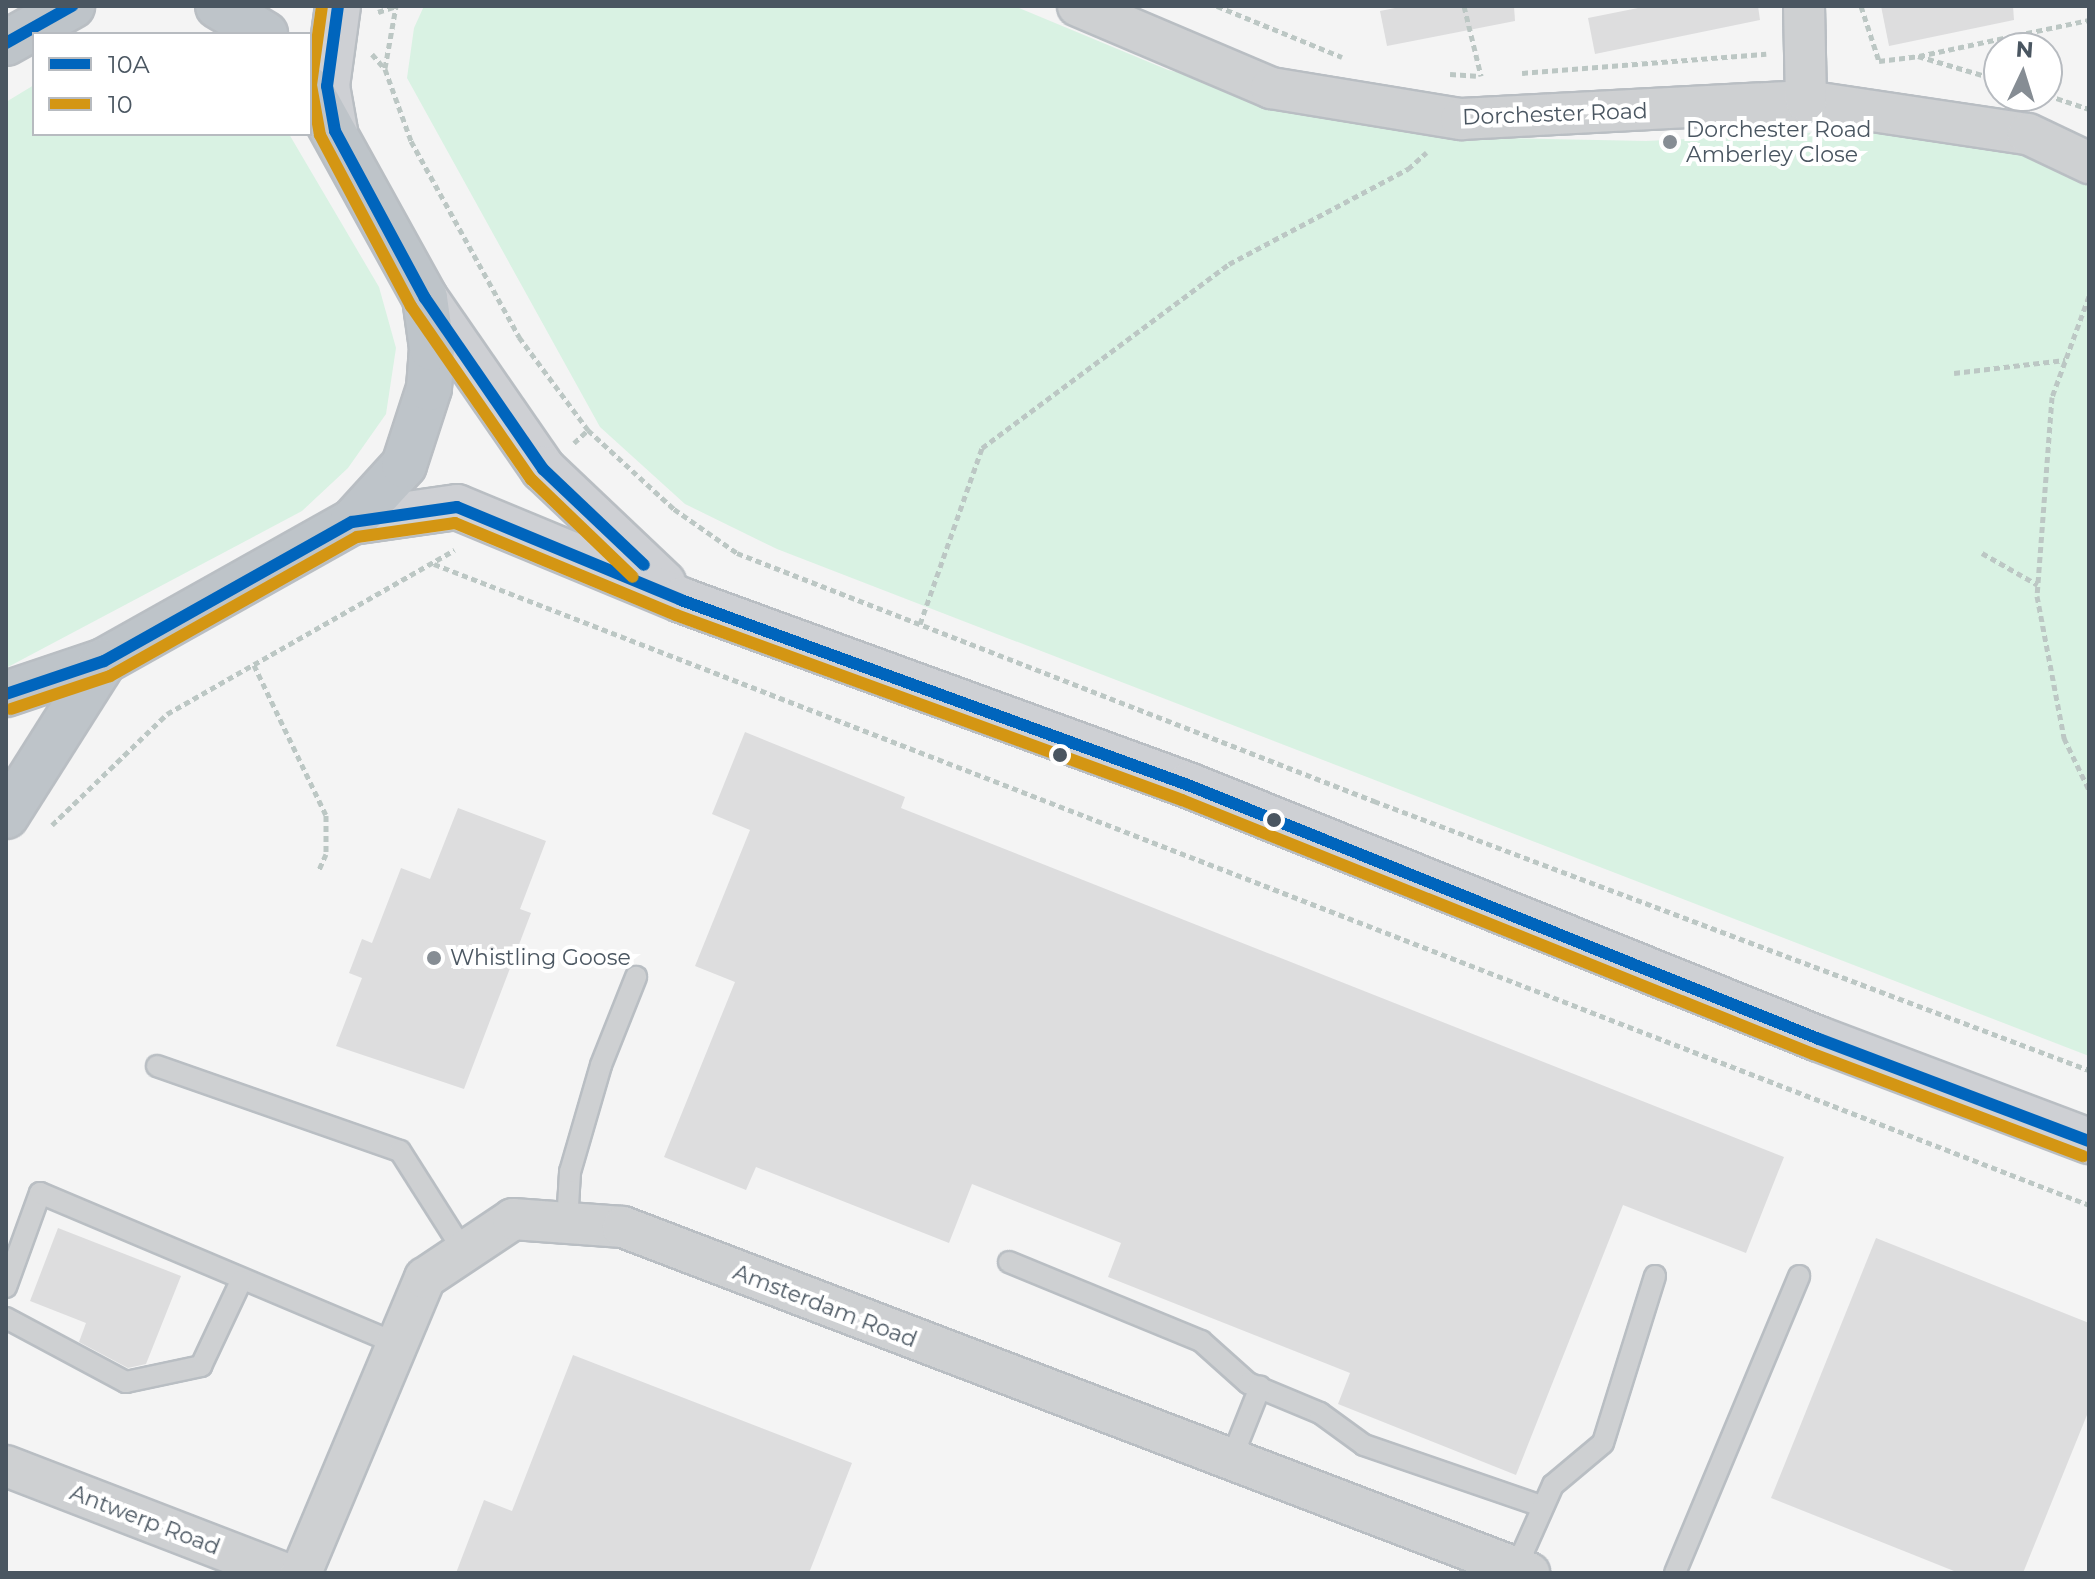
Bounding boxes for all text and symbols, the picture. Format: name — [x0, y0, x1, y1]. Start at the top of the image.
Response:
legend — [32, 32, 312, 136]
north arrow — [1983, 32, 2063, 112]
text: N — [2015, 35, 2034, 64]
text: 10A — [108, 50, 150, 79]
text: 10 — [108, 90, 133, 119]
street label: Dorchester Road — [1462, 98, 1648, 130]
place label: Dorchester Road Amberley Close — [1686, 116, 1872, 168]
marker: Dorchester Road Amberley Close — [1661, 133, 1679, 151]
unlabelled marker — [1052, 747, 1068, 763]
unlabelled marker — [1266, 812, 1282, 828]
place label: Whistling Goose — [450, 945, 631, 971]
marker: Whistling Goose — [425, 949, 443, 967]
street label: Amsterdam Road — [729, 1259, 921, 1353]
street label: Antwerp Road — [66, 1479, 224, 1561]

